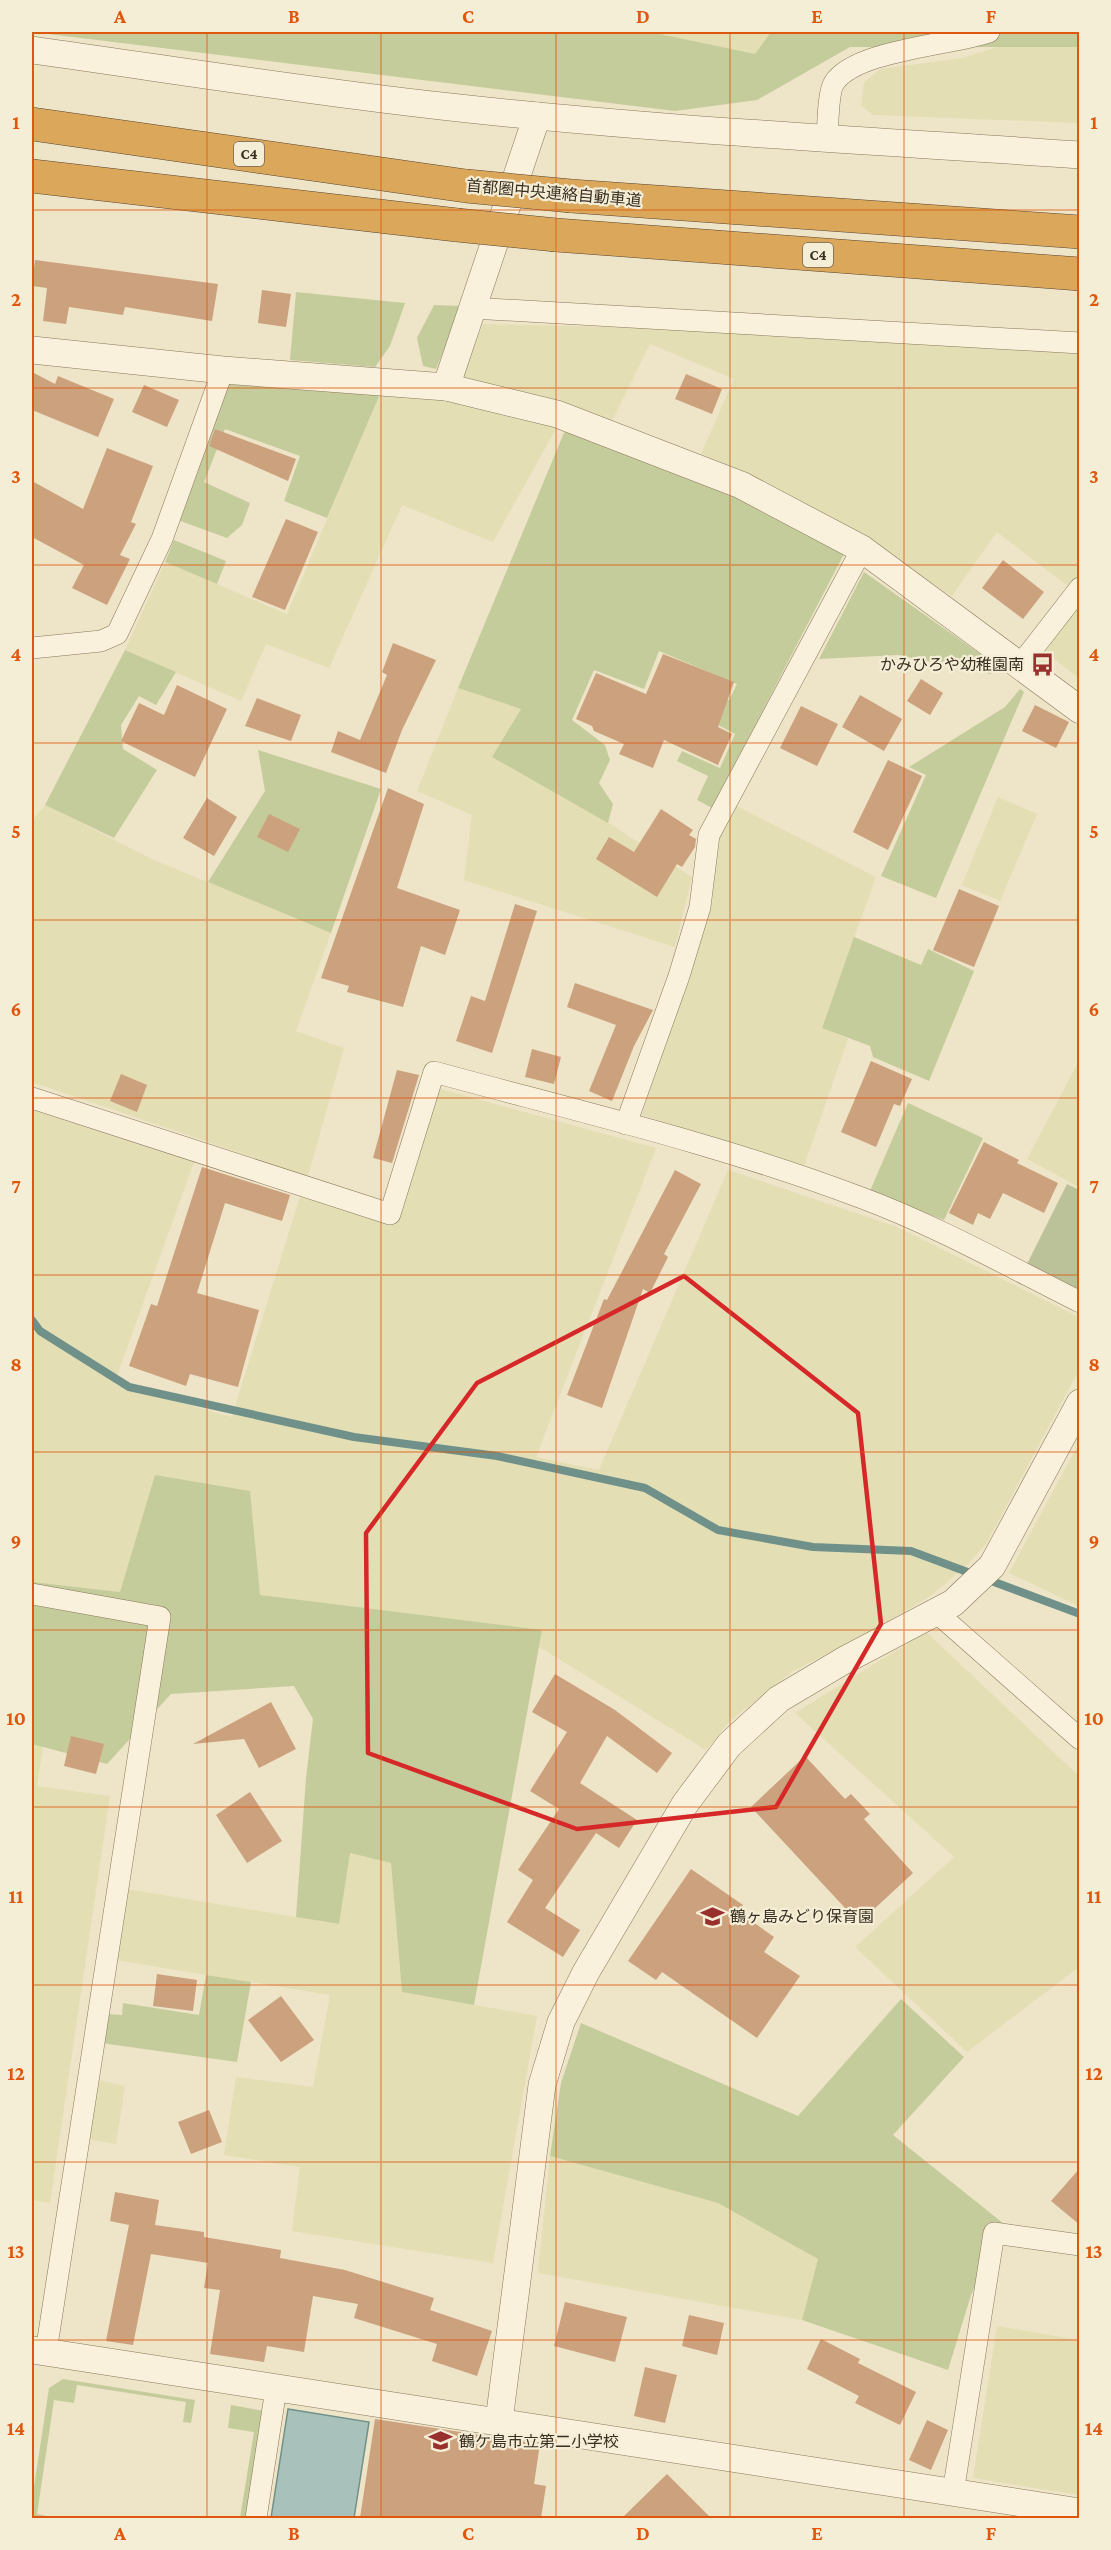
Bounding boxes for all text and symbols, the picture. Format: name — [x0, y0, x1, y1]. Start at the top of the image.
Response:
text: A — [113, 5, 127, 27]
text: B — [288, 5, 300, 27]
text: C — [462, 5, 474, 27]
text: D — [636, 5, 650, 27]
text: E — [811, 5, 823, 27]
text: F — [986, 5, 997, 27]
text: 1 — [12, 111, 20, 133]
text: 1 — [1090, 111, 1098, 133]
road number: C4 — [234, 142, 264, 166]
street label: 首都圏中央連絡自動車道 — [466, 177, 642, 209]
road number: C4 — [803, 243, 833, 267]
text: 2 — [11, 288, 21, 310]
text: 2 — [1089, 288, 1099, 310]
text: 3 — [11, 465, 21, 487]
text: 3 — [1089, 465, 1099, 487]
text: 4 — [11, 643, 22, 665]
text: 4 — [1089, 643, 1100, 665]
bus stop icon: かみひろや幼稚園南 — [1029, 651, 1055, 677]
place label: かみひろや幼稚園南 — [880, 656, 1024, 673]
text: 5 — [11, 820, 21, 842]
text: 5 — [1089, 820, 1099, 842]
text: 6 — [11, 998, 21, 1020]
text: 6 — [1089, 998, 1099, 1020]
text: 7 — [11, 1175, 21, 1197]
text: 7 — [1089, 1175, 1099, 1197]
text: 8 — [10, 1353, 22, 1375]
text: 8 — [1088, 1353, 1100, 1375]
text: 9 — [11, 1530, 21, 1552]
text: 9 — [1089, 1530, 1099, 1552]
text: 10 — [6, 1707, 26, 1729]
text: 10 — [1084, 1707, 1104, 1729]
text: 11 — [9, 1885, 24, 1907]
text: 11 — [1087, 1885, 1102, 1907]
school or university icon: 鶴ヶ島みどり保育園 — [699, 1903, 725, 1929]
place label: 鶴ヶ島みどり保育園 — [730, 1908, 874, 1925]
text: 12 — [7, 2062, 25, 2084]
text: 12 — [1085, 2062, 1103, 2084]
text: 13 — [7, 2240, 25, 2262]
text: 13 — [1085, 2240, 1103, 2262]
text: 14 — [7, 2417, 25, 2439]
text: 14 — [1085, 2417, 1103, 2439]
school or university icon: 鶴ケ島市立第二小学校 — [428, 2428, 454, 2454]
place label: 鶴ケ島市立第二小学校 — [459, 2433, 619, 2450]
text: A — [113, 2522, 127, 2544]
text: B — [288, 2522, 300, 2544]
text: C — [462, 2522, 474, 2544]
text: D — [636, 2522, 650, 2544]
text: E — [811, 2522, 823, 2544]
text: F — [986, 2522, 997, 2544]

